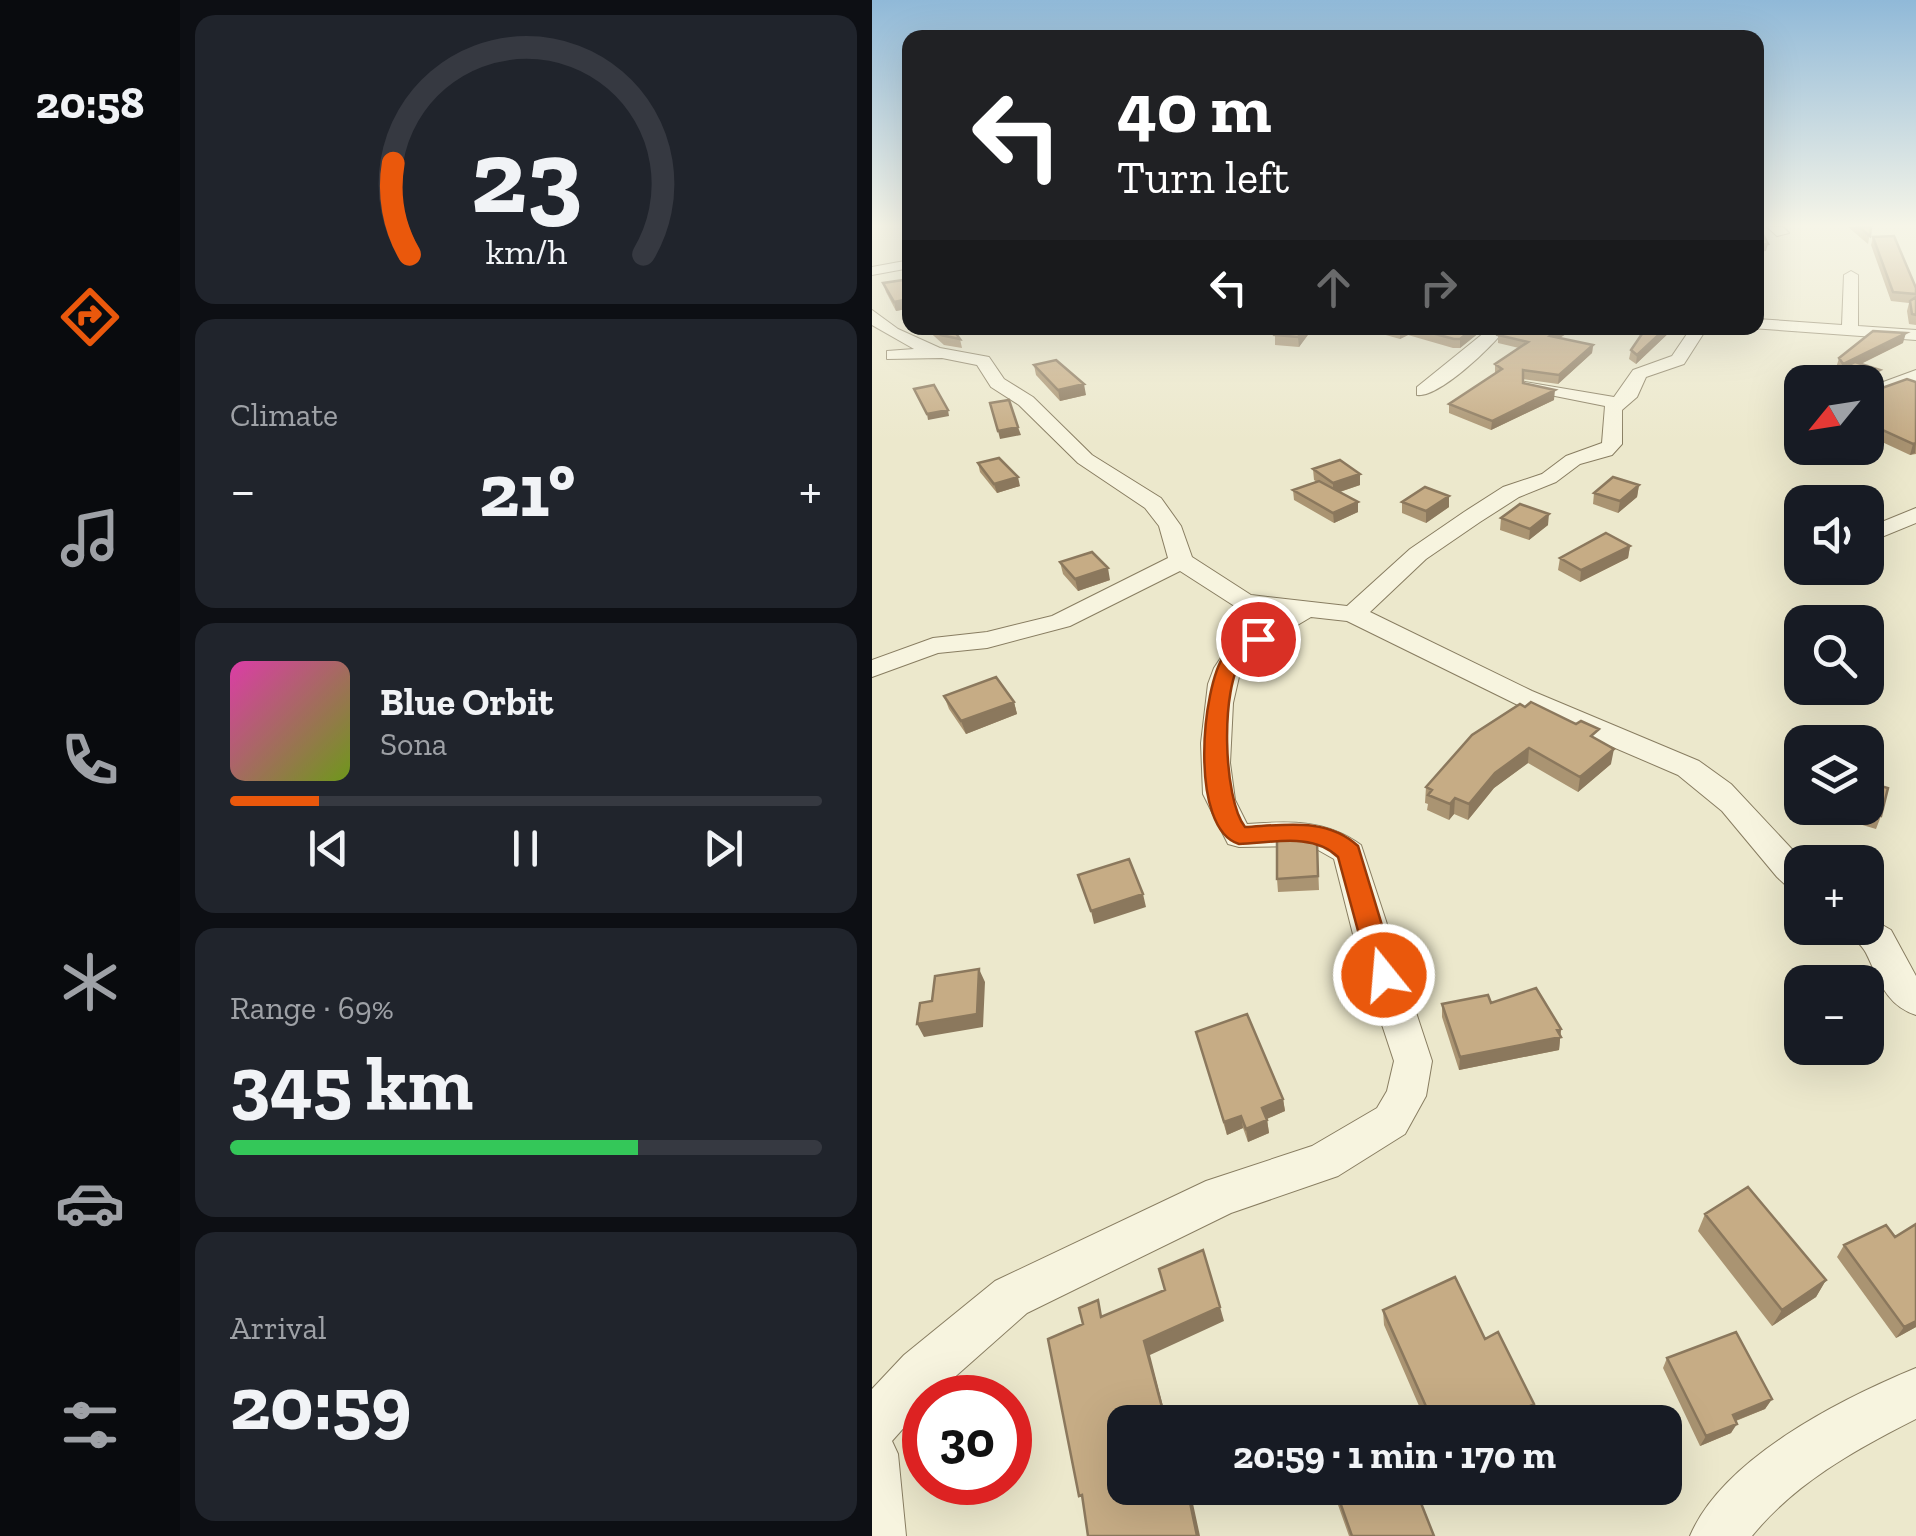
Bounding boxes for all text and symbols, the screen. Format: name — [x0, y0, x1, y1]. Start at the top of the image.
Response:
text: 40 m — [1117, 66, 1272, 150]
icon: left — [952, 70, 1082, 200]
text: 20:58 — [36, 76, 145, 130]
text: 23 — [470, 114, 582, 239]
text: Turn left — [1117, 151, 1289, 205]
text: km/h — [485, 230, 567, 273]
icon: left — [1201, 260, 1256, 315]
icon: ahead — [1306, 260, 1361, 315]
icon: right — [1411, 260, 1466, 315]
icon: directions — [55, 282, 125, 352]
north arrow — [1784, 365, 1884, 465]
map controls — [1784, 365, 1884, 1065]
text: Climate — [230, 396, 338, 434]
text: 21° — [479, 445, 575, 535]
text: − — [230, 457, 256, 523]
text: + — [799, 457, 822, 523]
button: sound — [1784, 485, 1884, 585]
icon: music — [55, 503, 125, 573]
pin — [1216, 597, 1301, 682]
button: search — [1784, 605, 1884, 705]
icon: arrive — [1231, 612, 1286, 667]
text: Blue Orbit — [380, 679, 553, 725]
icon: phone — [55, 725, 125, 795]
text: Sona — [380, 725, 447, 763]
button: layers — [1784, 725, 1884, 825]
icon: previous — [301, 821, 356, 876]
icon: pause — [498, 821, 553, 876]
icon: next — [696, 821, 751, 876]
button: + — [1784, 845, 1884, 945]
position arrow — [1332, 923, 1436, 1027]
icon: climate — [55, 947, 125, 1017]
button: − — [1784, 965, 1884, 1065]
text: Range · 69% — [230, 989, 394, 1027]
text: 345 km — [230, 1038, 473, 1128]
icon: car — [55, 1168, 125, 1238]
text: Arrival — [230, 1309, 326, 1347]
text: 20:59 — [230, 1358, 411, 1448]
speed limit sign: 30 — [902, 1375, 1032, 1505]
icon: filters — [55, 1390, 125, 1460]
text: 20:59 · 1 min · 170 m — [1233, 1432, 1556, 1478]

